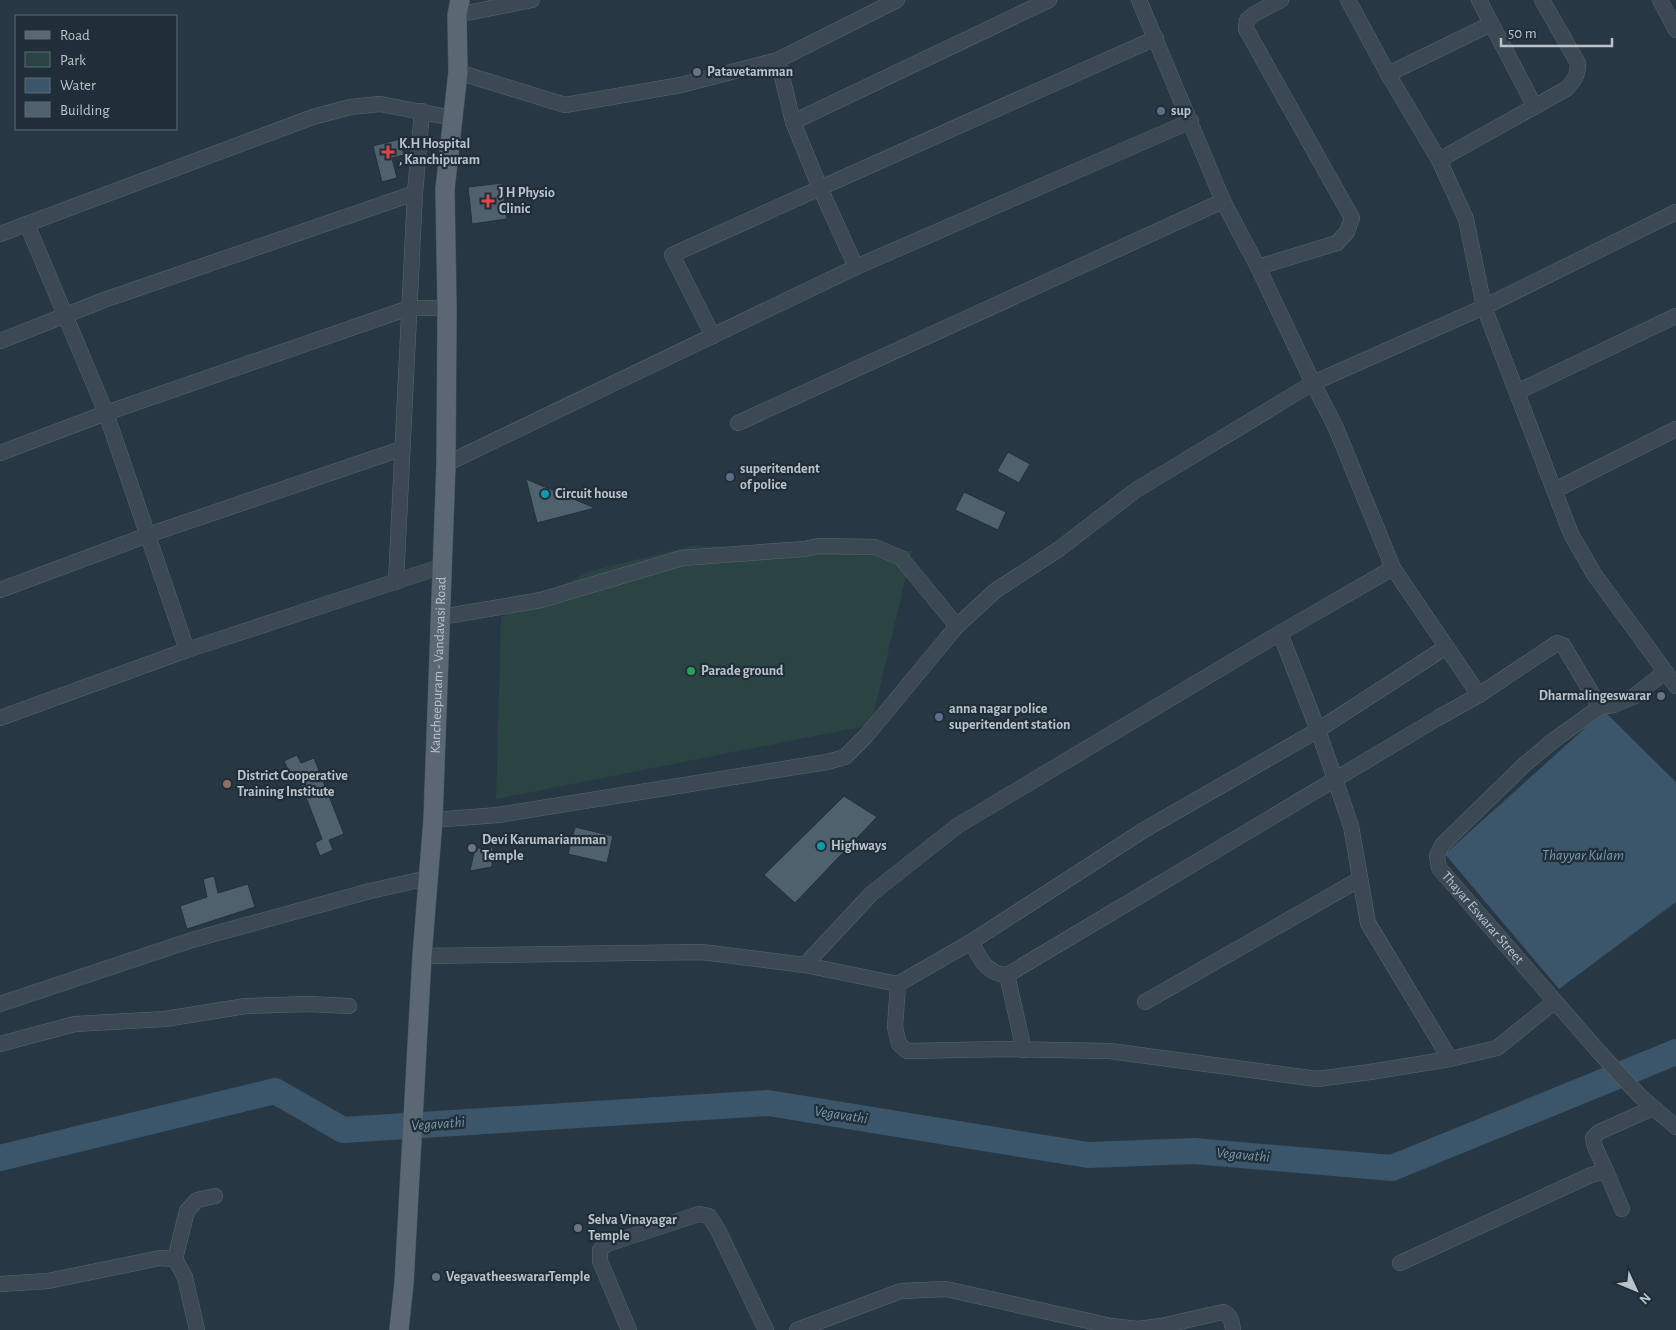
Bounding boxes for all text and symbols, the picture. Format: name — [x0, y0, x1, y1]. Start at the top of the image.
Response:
legend — [15, 15, 178, 130]
scale bar — [1501, 15, 1612, 47]
text: 50 m — [1508, 26, 1537, 41]
text: Road — [60, 28, 90, 43]
text: Park — [60, 53, 86, 68]
place label: Patavetamman — [707, 65, 793, 79]
marker: Patavetamman — [691, 66, 703, 78]
text: Water — [60, 78, 96, 93]
text: Building — [60, 103, 110, 118]
place label: sup — [1171, 104, 1191, 118]
marker: sup — [1155, 105, 1167, 117]
place label: K.H Hospital , Kanchipuram — [399, 137, 480, 167]
marker: K.H Hospital , Kanchipuram — [381, 145, 395, 159]
place label: J H Physio Clinic — [499, 186, 555, 216]
marker: J H Physio Clinic — [481, 194, 495, 208]
place label: superitendent of police — [740, 462, 820, 492]
marker: superitendent of police — [724, 471, 736, 483]
place label: Circuit house — [555, 487, 628, 501]
marker: Circuit house — [539, 488, 551, 500]
street label: Kancheepuram - Vandavasi Road — [428, 577, 449, 754]
place label: Parade ground — [701, 664, 784, 678]
marker: Parade ground — [685, 665, 697, 677]
place label: Dharmalingeswarar — [1539, 689, 1651, 703]
marker: Dharmalingeswarar — [1655, 690, 1667, 702]
place label: anna nagar police superitendent station — [949, 702, 1070, 732]
marker: anna nagar police superitendent station — [933, 711, 945, 723]
place label: District Cooperative Training Institute — [237, 769, 348, 799]
marker: District Cooperative Training Institute — [221, 778, 233, 790]
place label: Devi Karumariamman Temple — [482, 833, 606, 863]
place label: Highways — [831, 839, 887, 853]
marker: Highways — [815, 840, 827, 852]
marker: Devi Karumariamman Temple — [466, 842, 478, 854]
water label: Thayyar Kulam — [1542, 848, 1624, 863]
street label: Thayar Eswarar Street — [1439, 869, 1527, 967]
water label: Vegavathi — [813, 1103, 869, 1127]
water label: Vegavathi — [411, 1115, 465, 1133]
water label: Vegavathi — [1216, 1145, 1270, 1165]
place label: Selva Vinayagar Temple — [588, 1213, 677, 1243]
marker: Selva Vinayagar Temple — [572, 1222, 584, 1234]
north arrow — [1611, 1265, 1661, 1315]
place label: VegavatheeswararTemple — [446, 1270, 590, 1284]
marker: VegavatheeswararTemple — [430, 1271, 442, 1283]
text: N — [1636, 1290, 1653, 1307]

